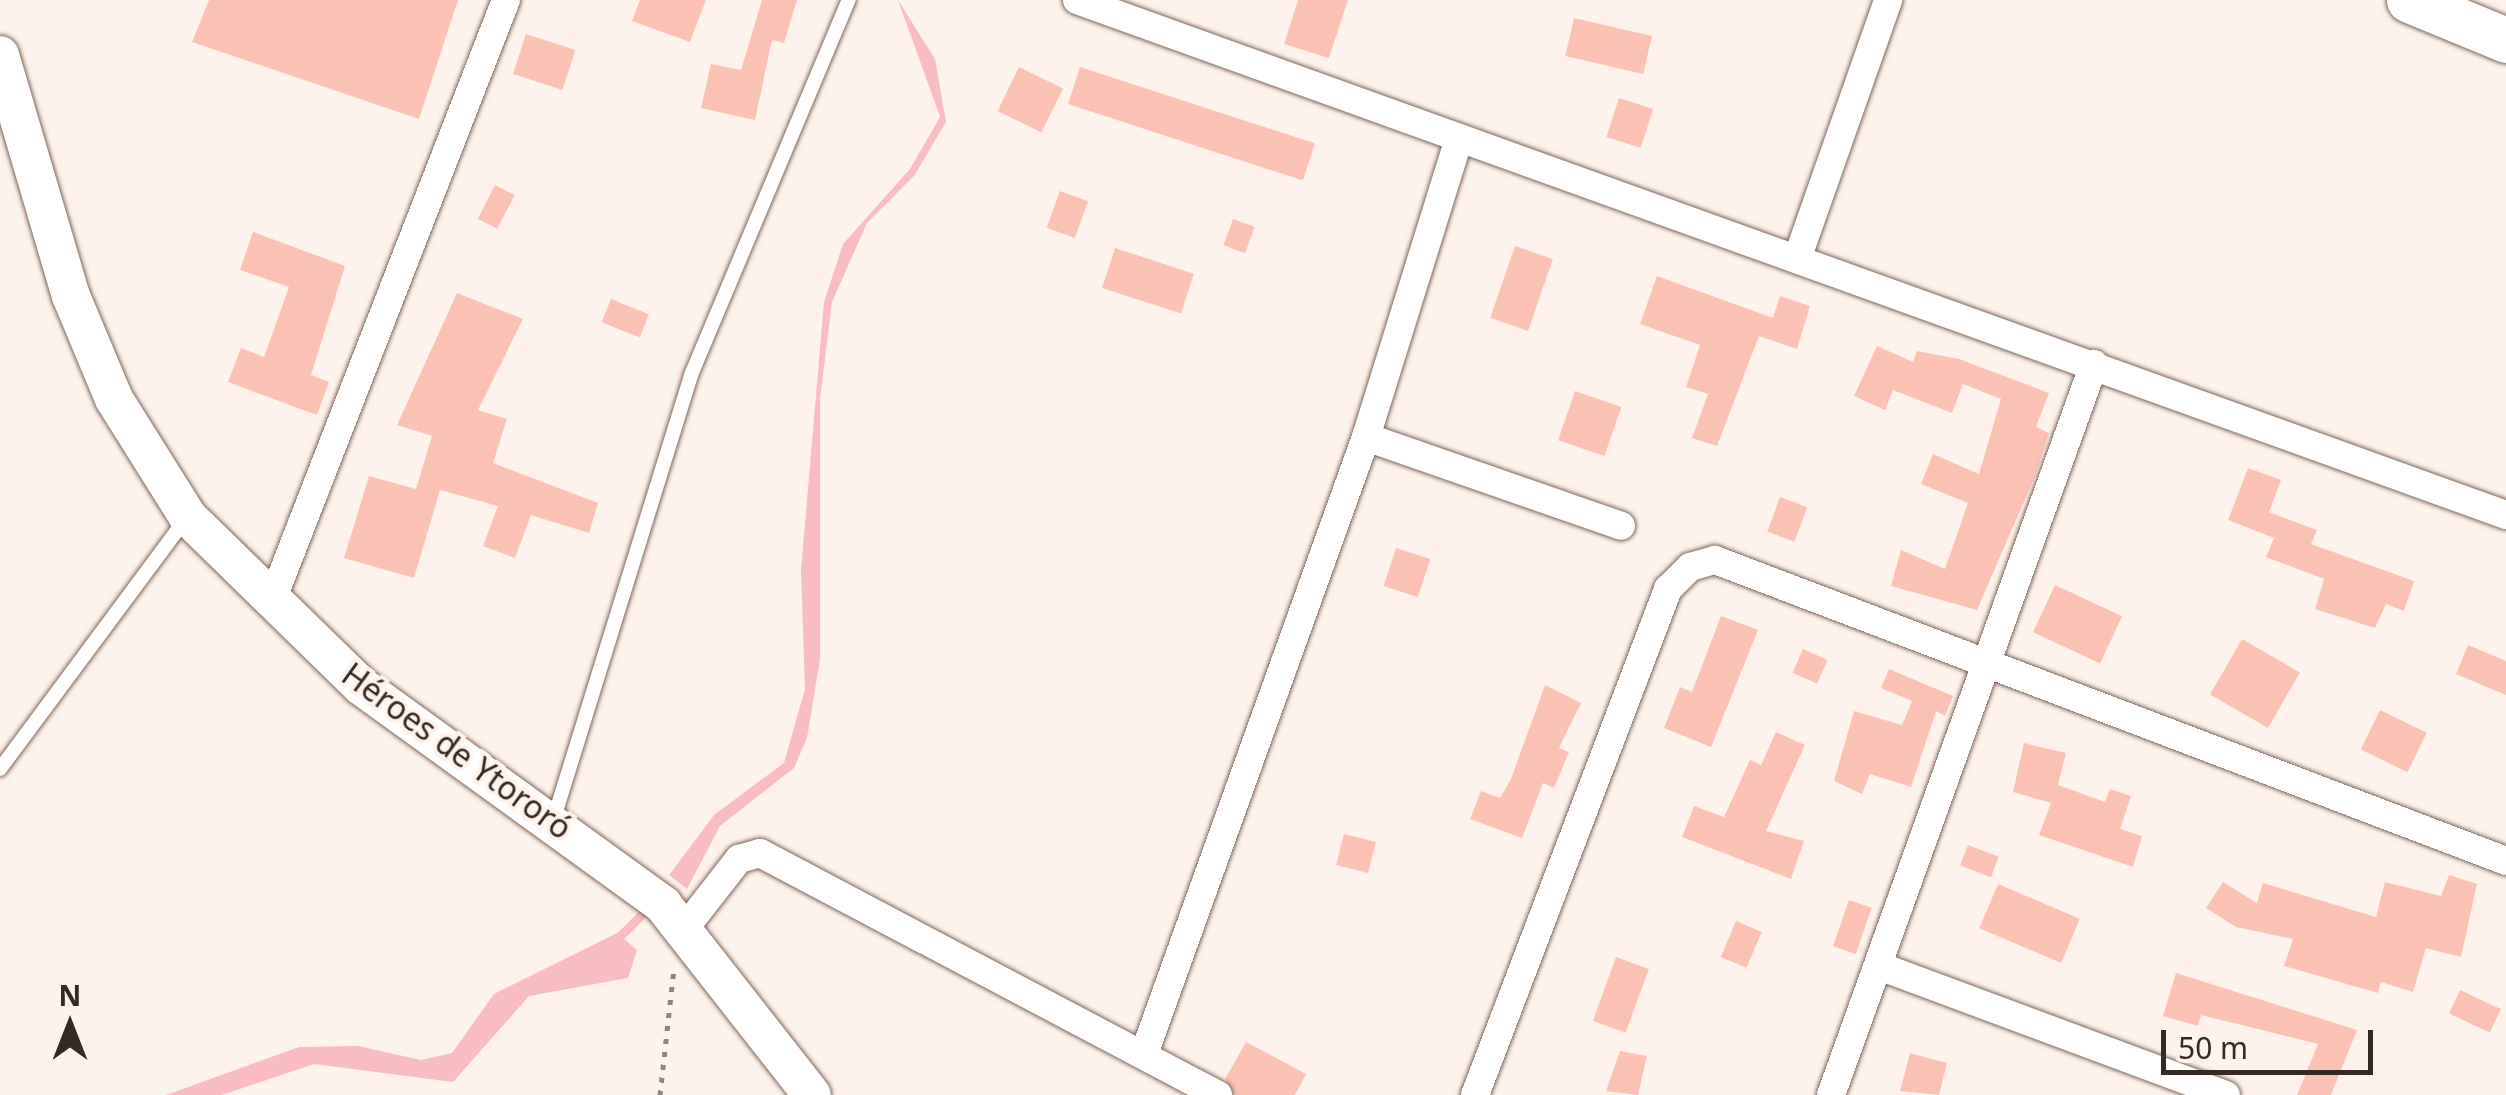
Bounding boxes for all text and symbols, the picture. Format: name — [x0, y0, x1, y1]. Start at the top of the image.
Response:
street label: Héroes de Ytororó — [335, 655, 579, 847]
north arrow — [20, 975, 120, 1075]
text: N — [59, 976, 81, 1014]
scale bar — [2166, 1010, 2378, 1072]
text: 50 m — [2178, 1027, 2248, 1068]

